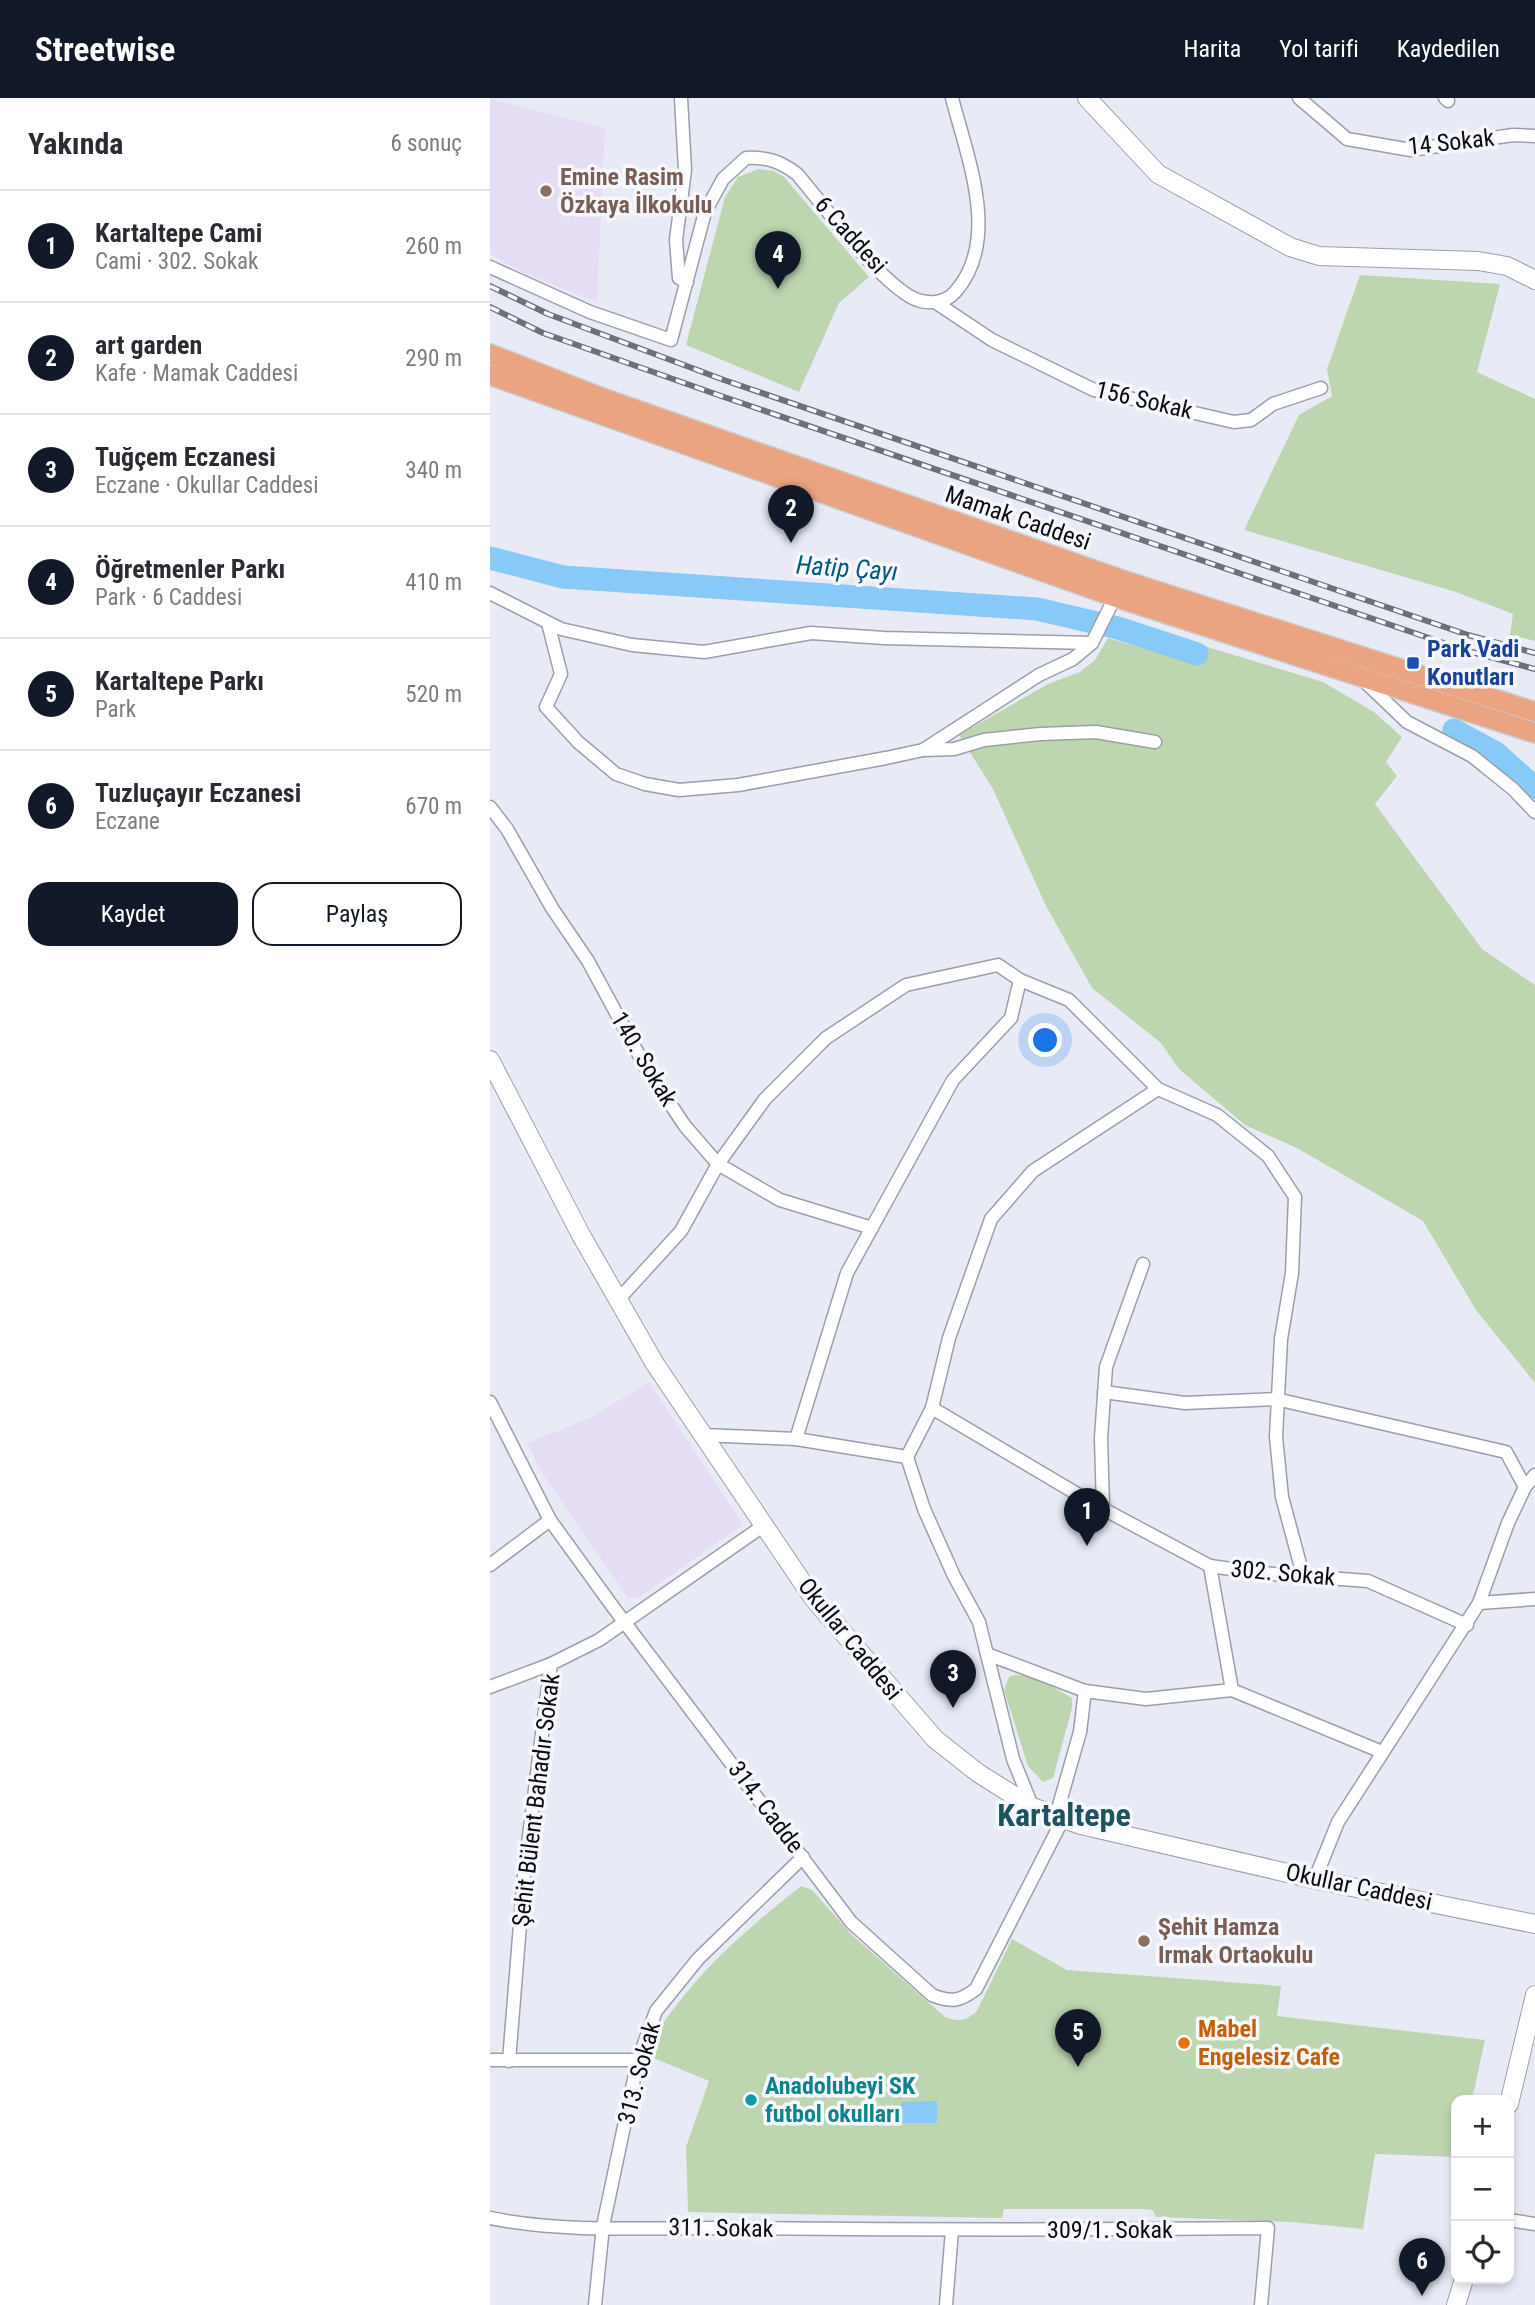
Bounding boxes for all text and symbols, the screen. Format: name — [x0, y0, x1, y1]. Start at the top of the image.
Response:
text: Streetwise — [35, 30, 175, 69]
text: Harita — [1184, 35, 1241, 63]
text: Yol tarifi — [1279, 35, 1359, 63]
text: Kaydedilen — [1397, 35, 1500, 63]
street label: 14 Sokak — [1406, 124, 1496, 160]
text: Yakında — [28, 126, 123, 161]
text: 6 sonuç — [390, 130, 462, 157]
place label: Emine Rasim Özkaya İlkokulu — [560, 163, 712, 219]
marker: Emine Rasim Özkaya İlkokulu — [538, 183, 554, 199]
street label: 6 Caddesi — [809, 191, 893, 279]
text: Kartaltepe Cami — [95, 218, 262, 248]
pin: 4 — [755, 231, 801, 289]
text: 1 — [45, 233, 57, 260]
text: 260 m — [405, 233, 462, 260]
text: Cami · 302. Sokak — [95, 248, 258, 275]
text: art garden — [95, 330, 202, 360]
text: 2 — [45, 345, 57, 372]
text: 290 m — [405, 345, 462, 372]
text: Kafe · Mamak Caddesi — [95, 360, 298, 387]
street label: 156 Sokak — [1093, 375, 1195, 425]
text: Tuğçem Eczanesi — [95, 442, 276, 472]
text: 3 — [45, 457, 57, 484]
text: 340 m — [405, 457, 462, 484]
text: Eczane · Okullar Caddesi — [95, 472, 319, 499]
street label: Mamak Caddesi — [942, 480, 1094, 556]
pin: 2 — [768, 485, 814, 543]
water label: Hatip Çayı — [795, 549, 899, 587]
text: Öğretmenler Parkı — [95, 554, 285, 584]
text: 4 — [45, 569, 57, 596]
text: 410 m — [405, 569, 462, 596]
text: Park · 6 Caddesi — [95, 584, 242, 611]
place label: Park Vadi Konutları — [1427, 635, 1519, 691]
marker: Park Vadi Konutları — [1405, 655, 1421, 671]
text: Kartaltepe Parkı — [95, 666, 264, 696]
text: 5 — [45, 681, 57, 708]
text: 520 m — [405, 681, 462, 708]
text: Park — [95, 696, 136, 723]
text: Tuzluçayır Eczanesi — [95, 778, 301, 808]
text: 6 — [45, 793, 57, 820]
text: 670 m — [405, 793, 462, 820]
text: Eczane — [95, 808, 160, 835]
button: Kaydet — [28, 882, 238, 946]
button: Paylaş — [252, 882, 462, 946]
street label: 140. Sokak — [605, 1007, 683, 1111]
your location — [1028, 1023, 1062, 1057]
pin: 1 — [1064, 1488, 1110, 1546]
street label: 302. Sokak — [1229, 1554, 1337, 1592]
street label: Okullar Caddesi — [792, 1572, 908, 1706]
pin: 3 — [930, 1650, 976, 1708]
street label: Şehit Bülent Bahadır Sokak — [507, 1672, 565, 1928]
street label: 314. Cadde — [722, 1756, 810, 1858]
district label: Kartaltepe — [997, 1796, 1131, 1834]
street label: Okullar Caddesi — [1283, 1858, 1435, 1916]
place label: Şehit Hamza Irmak Ortaokulu — [1158, 1913, 1313, 1969]
marker: Şehit Hamza Irmak Ortaokulu — [1136, 1933, 1152, 1949]
pin: 5 — [1055, 2009, 1101, 2067]
place label: Mabel Engelesiz Cafe — [1198, 2015, 1340, 2071]
street label: 313. Sokak — [612, 2018, 666, 2127]
marker: Mabel Engelesiz Cafe — [1176, 2035, 1192, 2051]
place label: Anadolubeyi SK futbol okulları — [765, 2072, 916, 2128]
marker: Anadolubeyi SK futbol okulları — [743, 2092, 759, 2108]
map controls — [1451, 2095, 1514, 2284]
button: + — [1451, 2095, 1514, 2158]
button: − — [1451, 2158, 1514, 2221]
street label: 311. Sokak — [668, 2213, 774, 2243]
street label: 309/1. Sokak — [1047, 2216, 1173, 2244]
button: locate — [1451, 2221, 1514, 2284]
pin: 6 — [1399, 2238, 1445, 2296]

